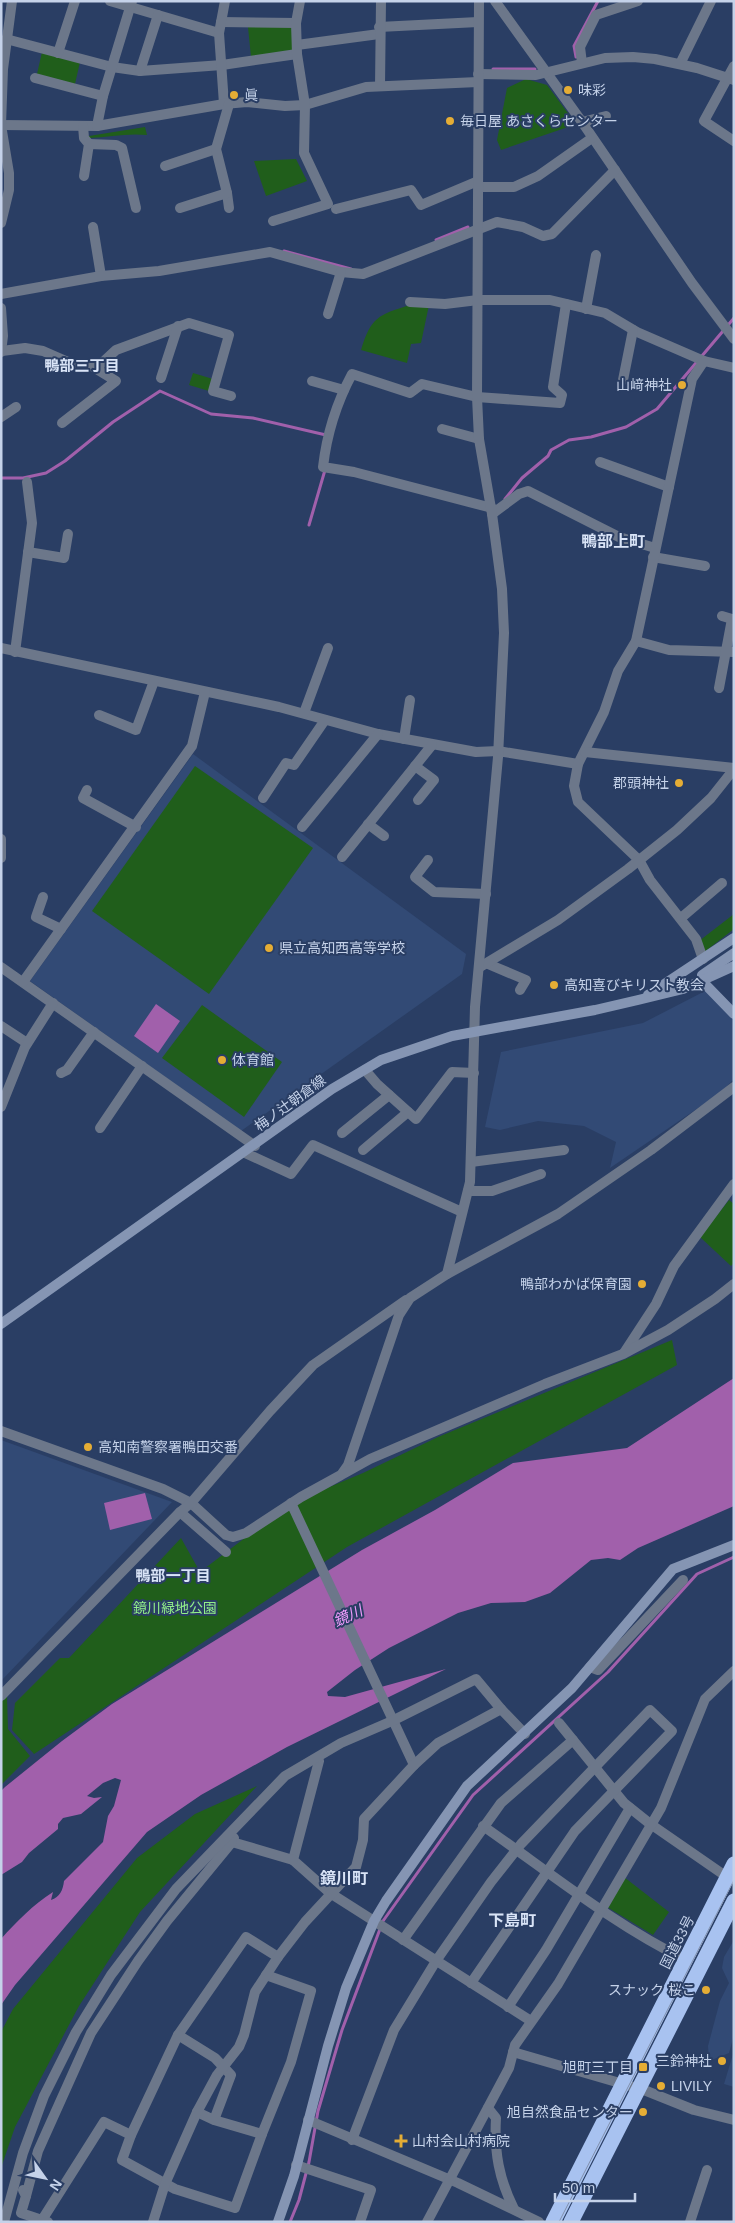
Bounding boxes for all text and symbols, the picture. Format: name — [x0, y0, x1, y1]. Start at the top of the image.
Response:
place label: 味彩 — [578, 82, 606, 98]
marker: 味彩 — [562, 84, 574, 96]
place label: 眞 — [244, 87, 258, 103]
marker: 眞 — [228, 89, 240, 101]
place label: 毎日屋 あさくらセンター — [460, 113, 618, 129]
marker: 毎日屋 あさくらセンター — [444, 115, 456, 127]
district label: 鴨部三丁目 — [44, 357, 120, 374]
place label: 山﨑神社 — [616, 377, 672, 393]
marker: 山﨑神社 — [676, 379, 688, 391]
district label: 鴨部上町 — [581, 533, 645, 550]
place label: 郡頭神社 — [613, 775, 669, 791]
marker: 郡頭神社 — [673, 777, 685, 789]
place label: 県立高知西高等学校 — [279, 940, 405, 956]
marker: 県立高知西高等学校 — [263, 942, 275, 954]
place label: 高知喜びキリスト教会 — [564, 977, 704, 993]
marker: 高知喜びキリスト教会 — [548, 979, 560, 991]
place label: 体育館 — [232, 1052, 274, 1068]
marker: 体育館 — [216, 1054, 228, 1066]
street label: 梅ノ辻朝倉線 — [251, 1072, 329, 1134]
place label: 鴨部わかば保育園 — [520, 1276, 632, 1292]
marker: 鴨部わかば保育園 — [636, 1278, 648, 1290]
place label: 高知南警察署鴨田交番 — [98, 1439, 238, 1455]
marker: 高知南警察署鴨田交番 — [82, 1441, 94, 1453]
district label: 鴨部一丁目 — [135, 1567, 211, 1584]
park label: 鏡川緑地公園 — [133, 1600, 217, 1616]
water label: 鏡川 — [331, 1601, 367, 1629]
district label: 鏡川町 — [320, 1870, 368, 1887]
district label: 下島町 — [488, 1912, 536, 1929]
street label: 国道33号 — [657, 1913, 697, 1971]
place label: スナック 桜こ — [608, 1982, 696, 1998]
marker: スナック 桜こ — [700, 1984, 712, 1996]
place label: 三鈴神社 — [656, 2053, 712, 2069]
marker: 三鈴神社 — [716, 2055, 728, 2067]
place label: 旭町三丁目 — [563, 2059, 633, 2075]
marker: 旭町三丁目 — [637, 2061, 649, 2073]
place label: LIVILY — [671, 2078, 713, 2094]
marker: LIVILY — [655, 2080, 667, 2092]
place label: 旭自然食品センター — [507, 2104, 633, 2120]
marker: 旭自然食品センター — [637, 2106, 649, 2118]
place label: 山村会山村病院 — [412, 2133, 510, 2149]
marker: 山村会山村病院 — [394, 2134, 408, 2148]
north arrow — [20, 2153, 70, 2203]
scale bar — [555, 2170, 635, 2202]
text: N — [46, 2176, 65, 2194]
text: 50 m — [562, 2179, 595, 2196]

